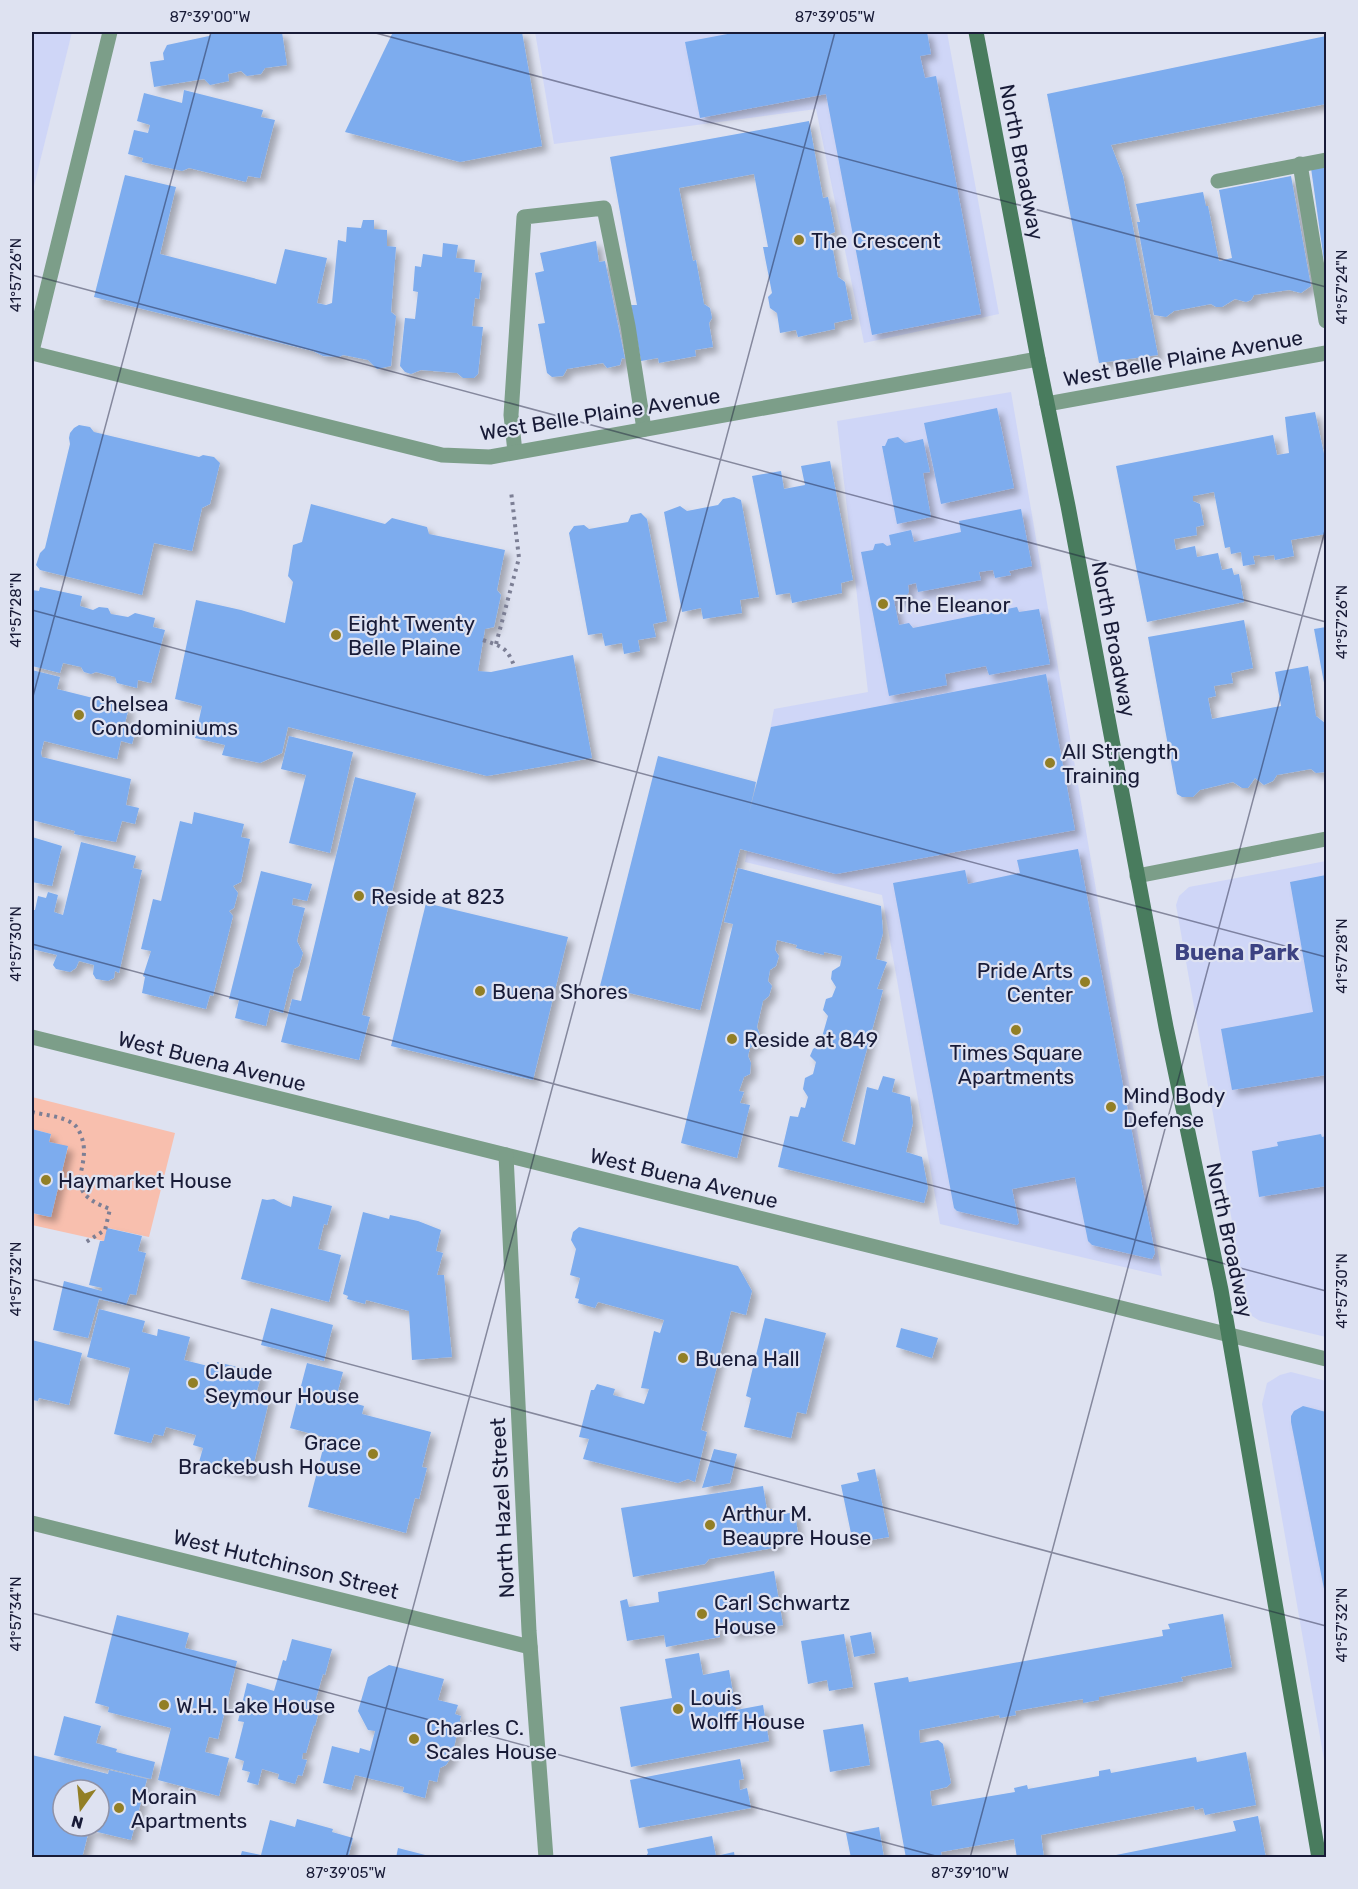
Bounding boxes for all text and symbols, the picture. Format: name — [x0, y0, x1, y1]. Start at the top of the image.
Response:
text: 87°39'00"W — [170, 8, 250, 26]
text: 87°39'05"W — [795, 8, 875, 26]
street label: North Broadway — [995, 82, 1049, 242]
place label: The Crescent — [811, 228, 941, 253]
marker: The Crescent — [792, 233, 806, 247]
text: 41°57'26"N — [7, 238, 25, 312]
text: 41°57'24"N — [1333, 250, 1351, 324]
street label: West Belle Plaine Avenue — [1061, 325, 1305, 391]
street label: West Belle Plaine Avenue — [478, 383, 722, 445]
street label: North Broadway — [1087, 559, 1141, 719]
text: 41°57'28"N — [7, 572, 25, 648]
text: 41°57'26"N — [1333, 585, 1351, 659]
place label: The Eleanor — [895, 592, 1010, 617]
marker: The Eleanor — [876, 597, 890, 611]
place label: Eight Twenty Belle Plaine — [348, 611, 476, 660]
marker: Eight Twenty Belle Plaine — [329, 628, 343, 642]
place label: Chelsea Condominiums — [91, 691, 238, 740]
marker: Chelsea Condominiums — [72, 708, 86, 722]
place label: All Strength Training — [1062, 739, 1179, 788]
marker: All Strength Training — [1043, 756, 1057, 770]
place label: Reside at 823 — [371, 884, 505, 909]
marker: Reside at 823 — [352, 889, 366, 903]
text: 41°57'30"N — [7, 906, 25, 982]
text: 41°57'28"N — [1333, 918, 1351, 994]
district label: Buena Park — [1175, 939, 1300, 966]
place label: Pride Arts Center — [977, 958, 1073, 1007]
marker: Pride Arts Center — [1078, 975, 1092, 989]
place label: Buena Shores — [492, 979, 628, 1004]
marker: Buena Shores — [473, 984, 487, 998]
marker: Times Square Apartments — [1009, 1023, 1023, 1037]
street label: West Buena Avenue — [115, 1026, 309, 1096]
place label: Reside at 849 — [744, 1027, 878, 1052]
marker: Reside at 849 — [725, 1032, 739, 1046]
place label: Times Square Apartments — [950, 1040, 1082, 1089]
place label: Mind Body Defense — [1123, 1083, 1226, 1132]
marker: Mind Body Defense — [1104, 1100, 1118, 1114]
street label: West Buena Avenue — [587, 1143, 781, 1213]
street label: North Broadway — [1201, 1160, 1259, 1320]
place label: Haymarket House — [58, 1168, 232, 1193]
marker: Haymarket House — [39, 1173, 53, 1187]
text: 41°57'32"N — [7, 1242, 25, 1317]
text: 41°57'30"N — [1333, 1253, 1351, 1329]
place label: Buena Hall — [695, 1346, 800, 1371]
marker: Buena Hall — [676, 1351, 690, 1365]
place label: Claude Seymour House — [205, 1359, 359, 1408]
marker: Claude Seymour House — [186, 1376, 200, 1390]
street label: North Hazel Street — [485, 1417, 519, 1599]
place label: Grace Brackebush House — [178, 1430, 361, 1479]
marker: Grace Brackebush House — [366, 1447, 380, 1461]
place label: Arthur M. Beaupre House — [722, 1501, 871, 1550]
marker: Arthur M. Beaupre House — [703, 1518, 717, 1532]
street label: West Hutchinson Street — [171, 1524, 401, 1604]
text: 41°57'34"N — [7, 1576, 25, 1652]
text: 41°57'32"N — [1333, 1588, 1351, 1663]
place label: Carl Schwartz House — [714, 1590, 850, 1639]
marker: Carl Schwartz House — [695, 1607, 709, 1621]
place label: Louis Wolff House — [690, 1685, 805, 1734]
place label: W.H. Lake House — [176, 1693, 335, 1718]
marker: W.H. Lake House — [157, 1698, 171, 1712]
marker: Louis Wolff House — [671, 1702, 685, 1716]
place label: Charles C. Scales House — [426, 1715, 557, 1764]
marker: Charles C. Scales House — [407, 1732, 421, 1746]
north arrow — [51, 1778, 111, 1838]
place label: Morain Apartments — [131, 1784, 247, 1833]
marker: Morain Apartments — [112, 1801, 126, 1815]
text: N — [69, 1811, 85, 1833]
text: 87°39'05"W — [306, 1864, 386, 1882]
text: 87°39'10"W — [931, 1864, 1009, 1882]

